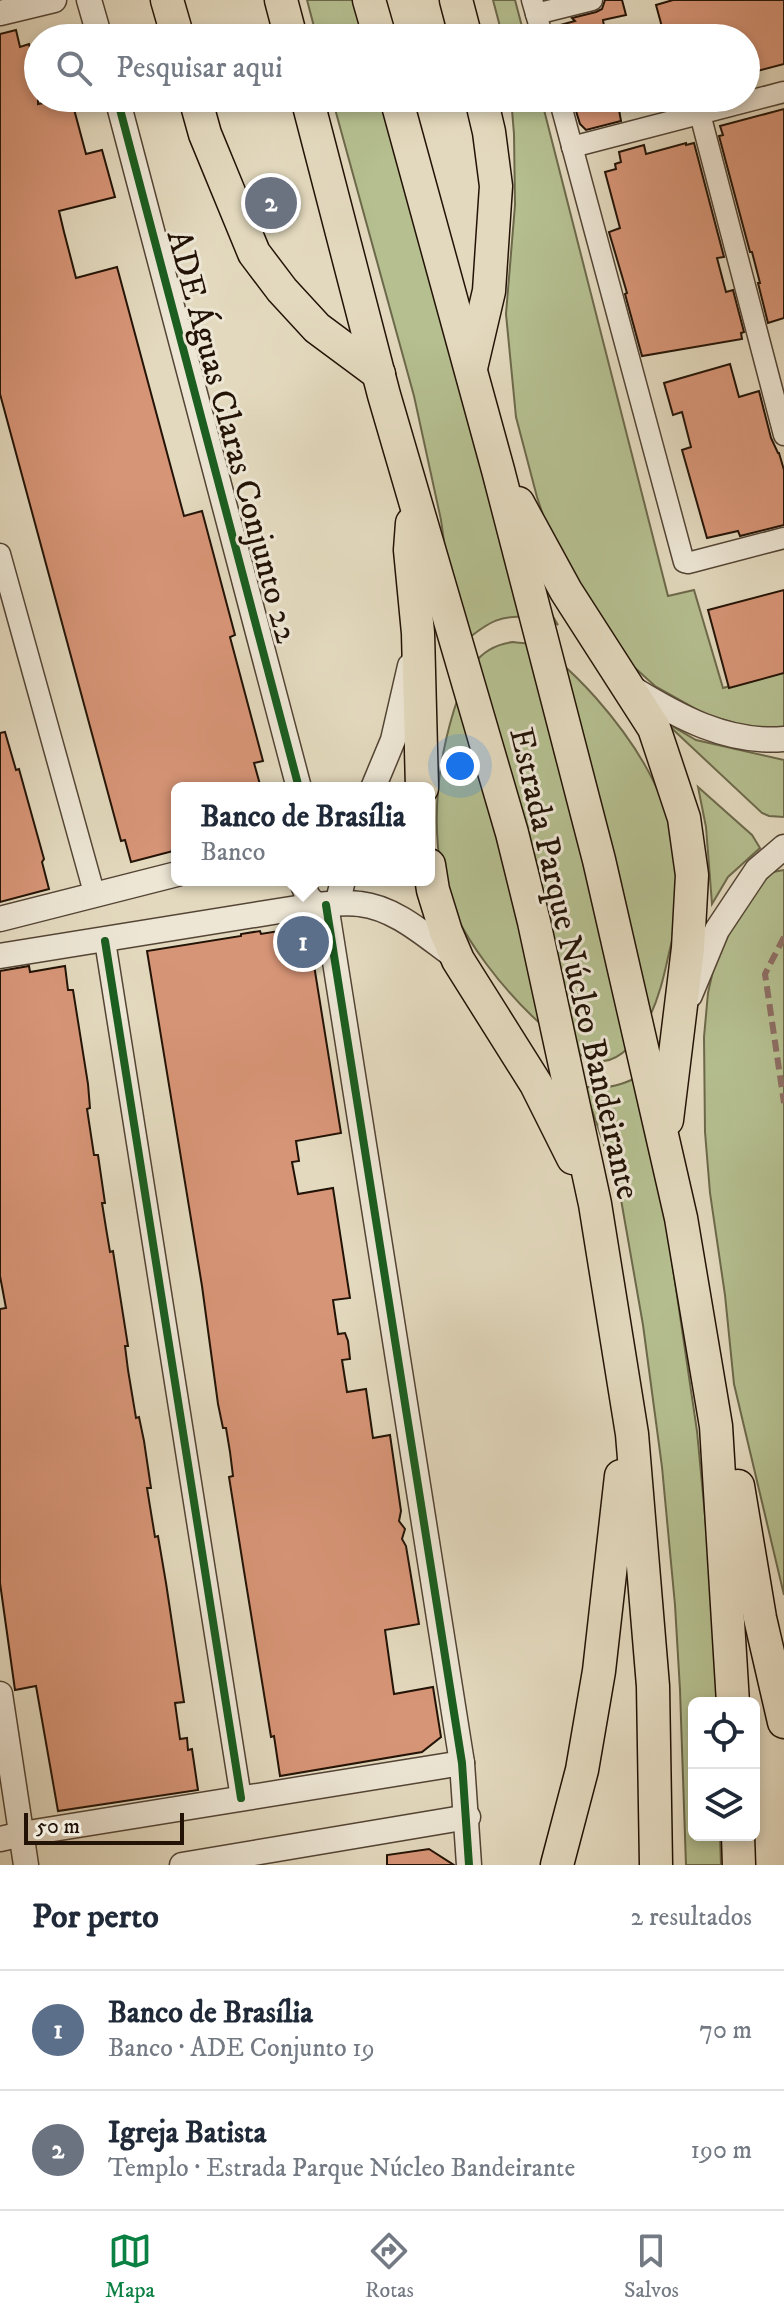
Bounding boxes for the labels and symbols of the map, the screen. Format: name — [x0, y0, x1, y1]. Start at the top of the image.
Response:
pin: 2 — [245, 173, 297, 233]
street label: ADE Águas Claras Conjunto 22 — [157, 225, 308, 648]
street label: Estrada Parque Núcleo Bandeirante — [499, 724, 649, 1203]
your location — [440, 746, 480, 786]
pin: 1 — [277, 912, 329, 972]
scale bar — [24, 1809, 184, 1845]

